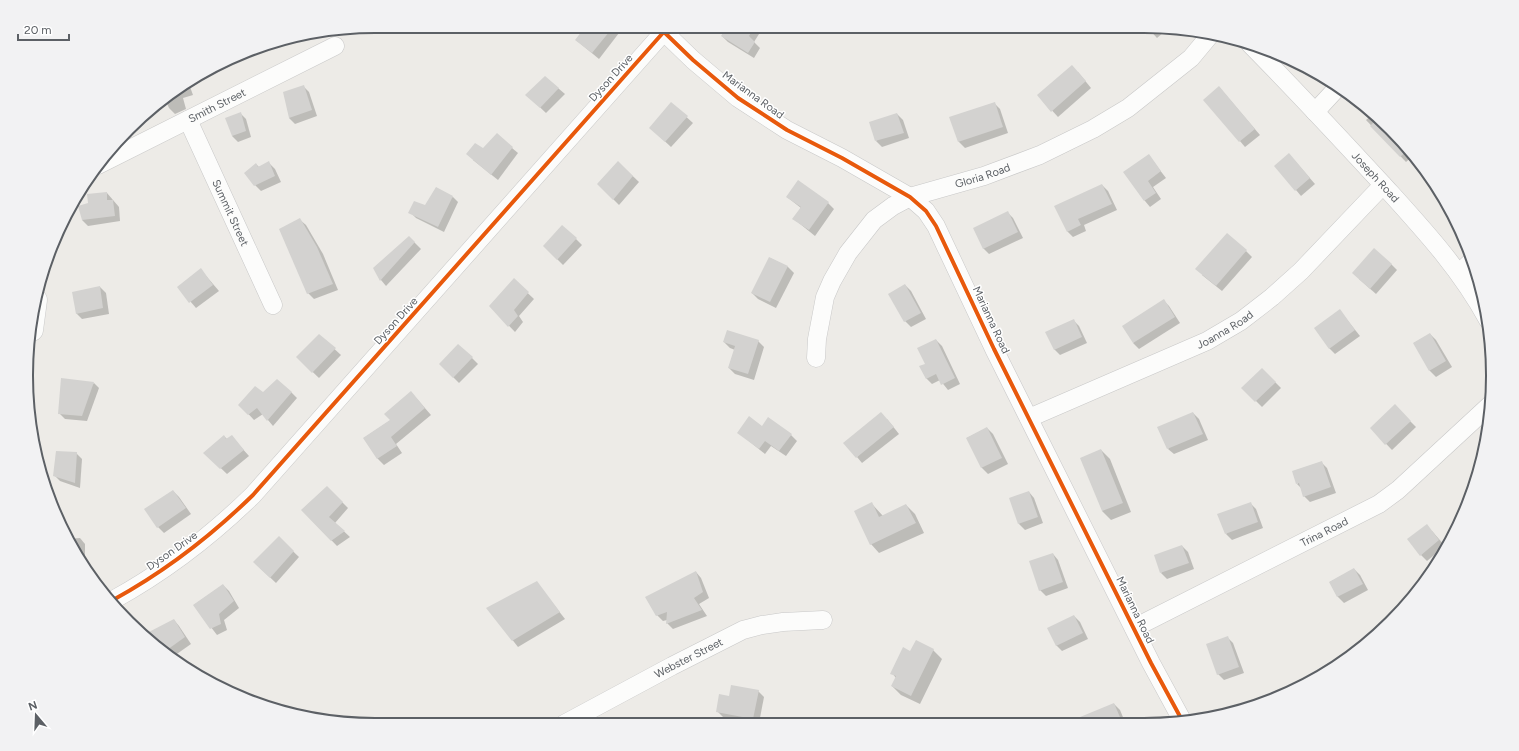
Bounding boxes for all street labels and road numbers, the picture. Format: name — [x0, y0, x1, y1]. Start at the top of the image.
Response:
street label: Dyson Drive — [586, 52, 636, 104]
street label: Marianna Road — [720, 68, 786, 122]
street label: Smith Street — [186, 85, 248, 125]
street label: Joseph Road — [1349, 149, 1402, 205]
street label: Gloria Road — [954, 160, 1012, 190]
street label: Summit Street — [210, 177, 252, 248]
street label: Marianna Road — [970, 284, 1012, 356]
street label: Dyson Drive — [371, 295, 421, 347]
street label: Joanna Road — [1195, 308, 1256, 351]
street label: Trina Road — [1298, 514, 1350, 549]
street label: Dyson Drive — [144, 529, 200, 573]
street label: Marianna Road — [1113, 574, 1157, 646]
street label: Webster Street — [652, 635, 725, 681]

